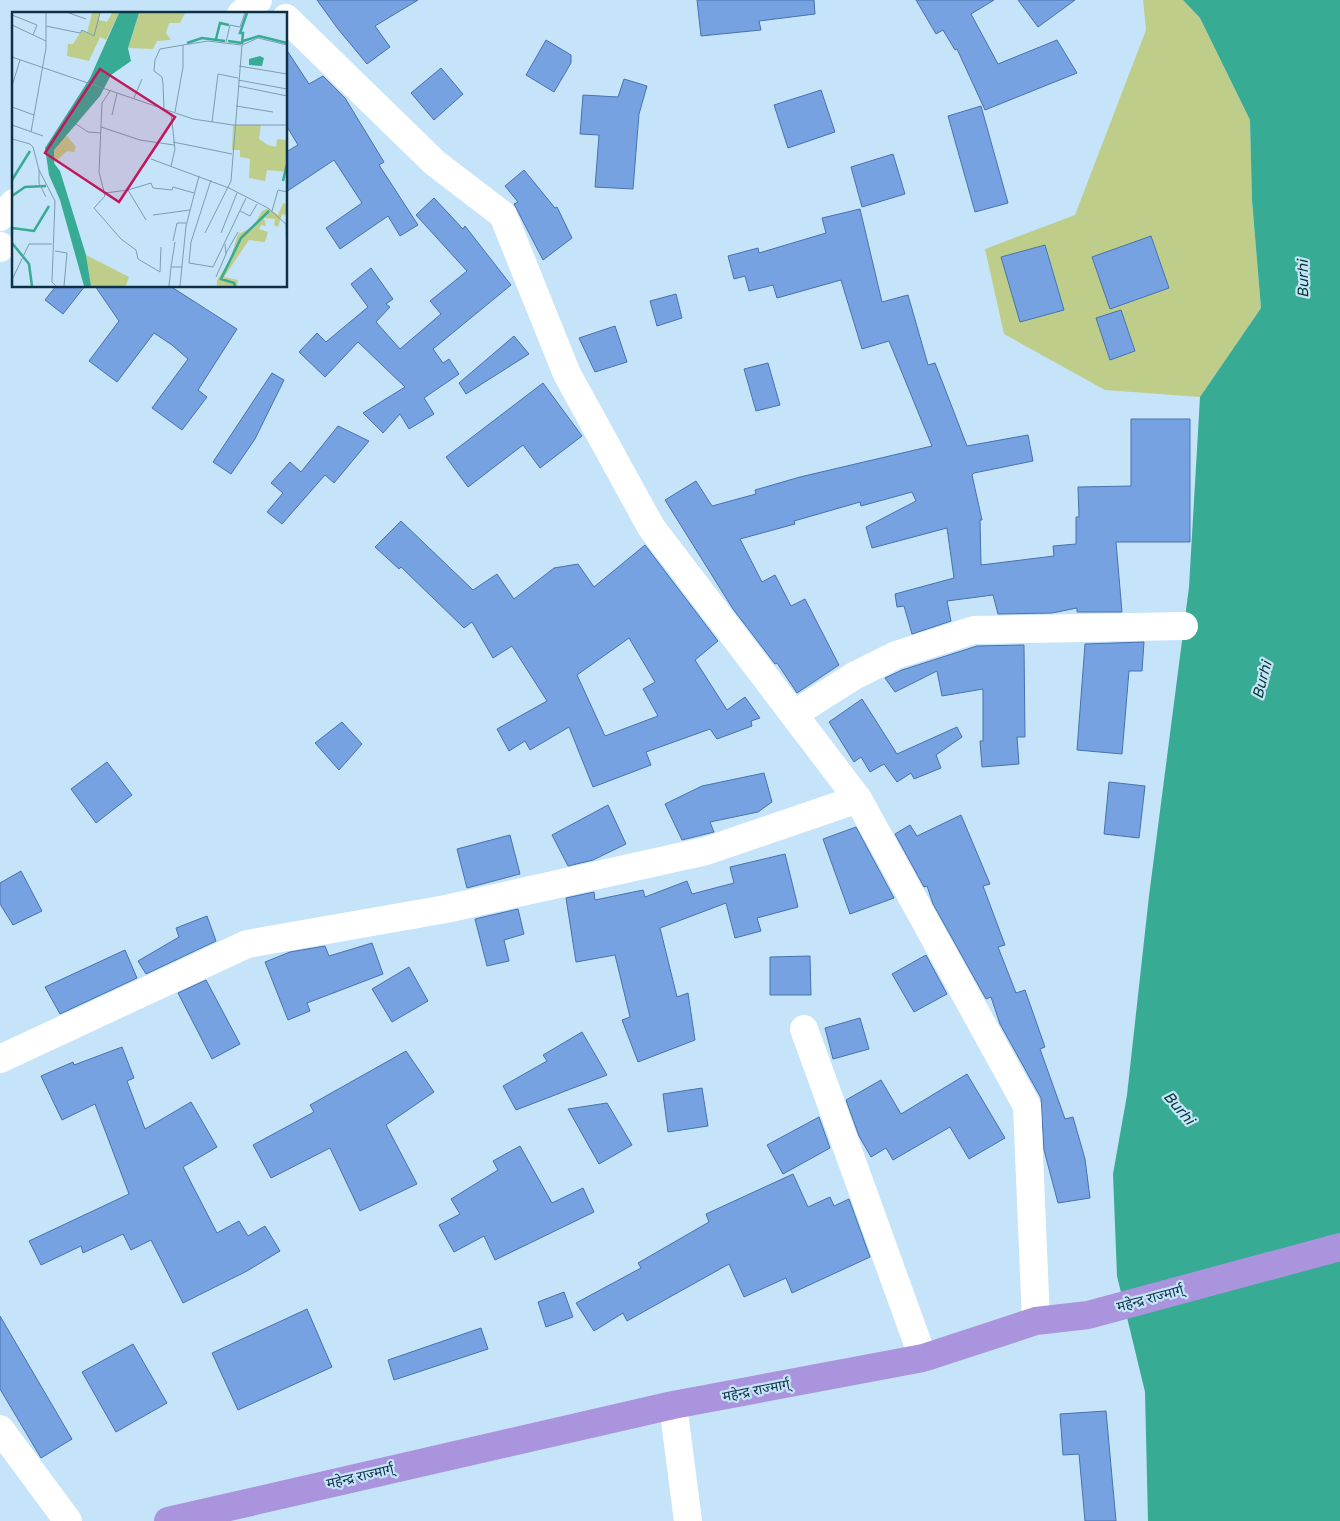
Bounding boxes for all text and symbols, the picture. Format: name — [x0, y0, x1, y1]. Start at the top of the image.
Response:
inset map — [12, 12, 288, 288]
water label: Burhi — [1293, 258, 1311, 298]
water label: Burhi — [1247, 657, 1275, 701]
water label: Burhi — [1160, 1087, 1200, 1129]
street label: महेन्द्र राज्मार्ग् — [1115, 1280, 1188, 1316]
street label: महेन्द्र राज्मार्ग् — [721, 1374, 793, 1406]
street label: महेन्द्र राज्मार्ग् — [325, 1459, 397, 1493]

